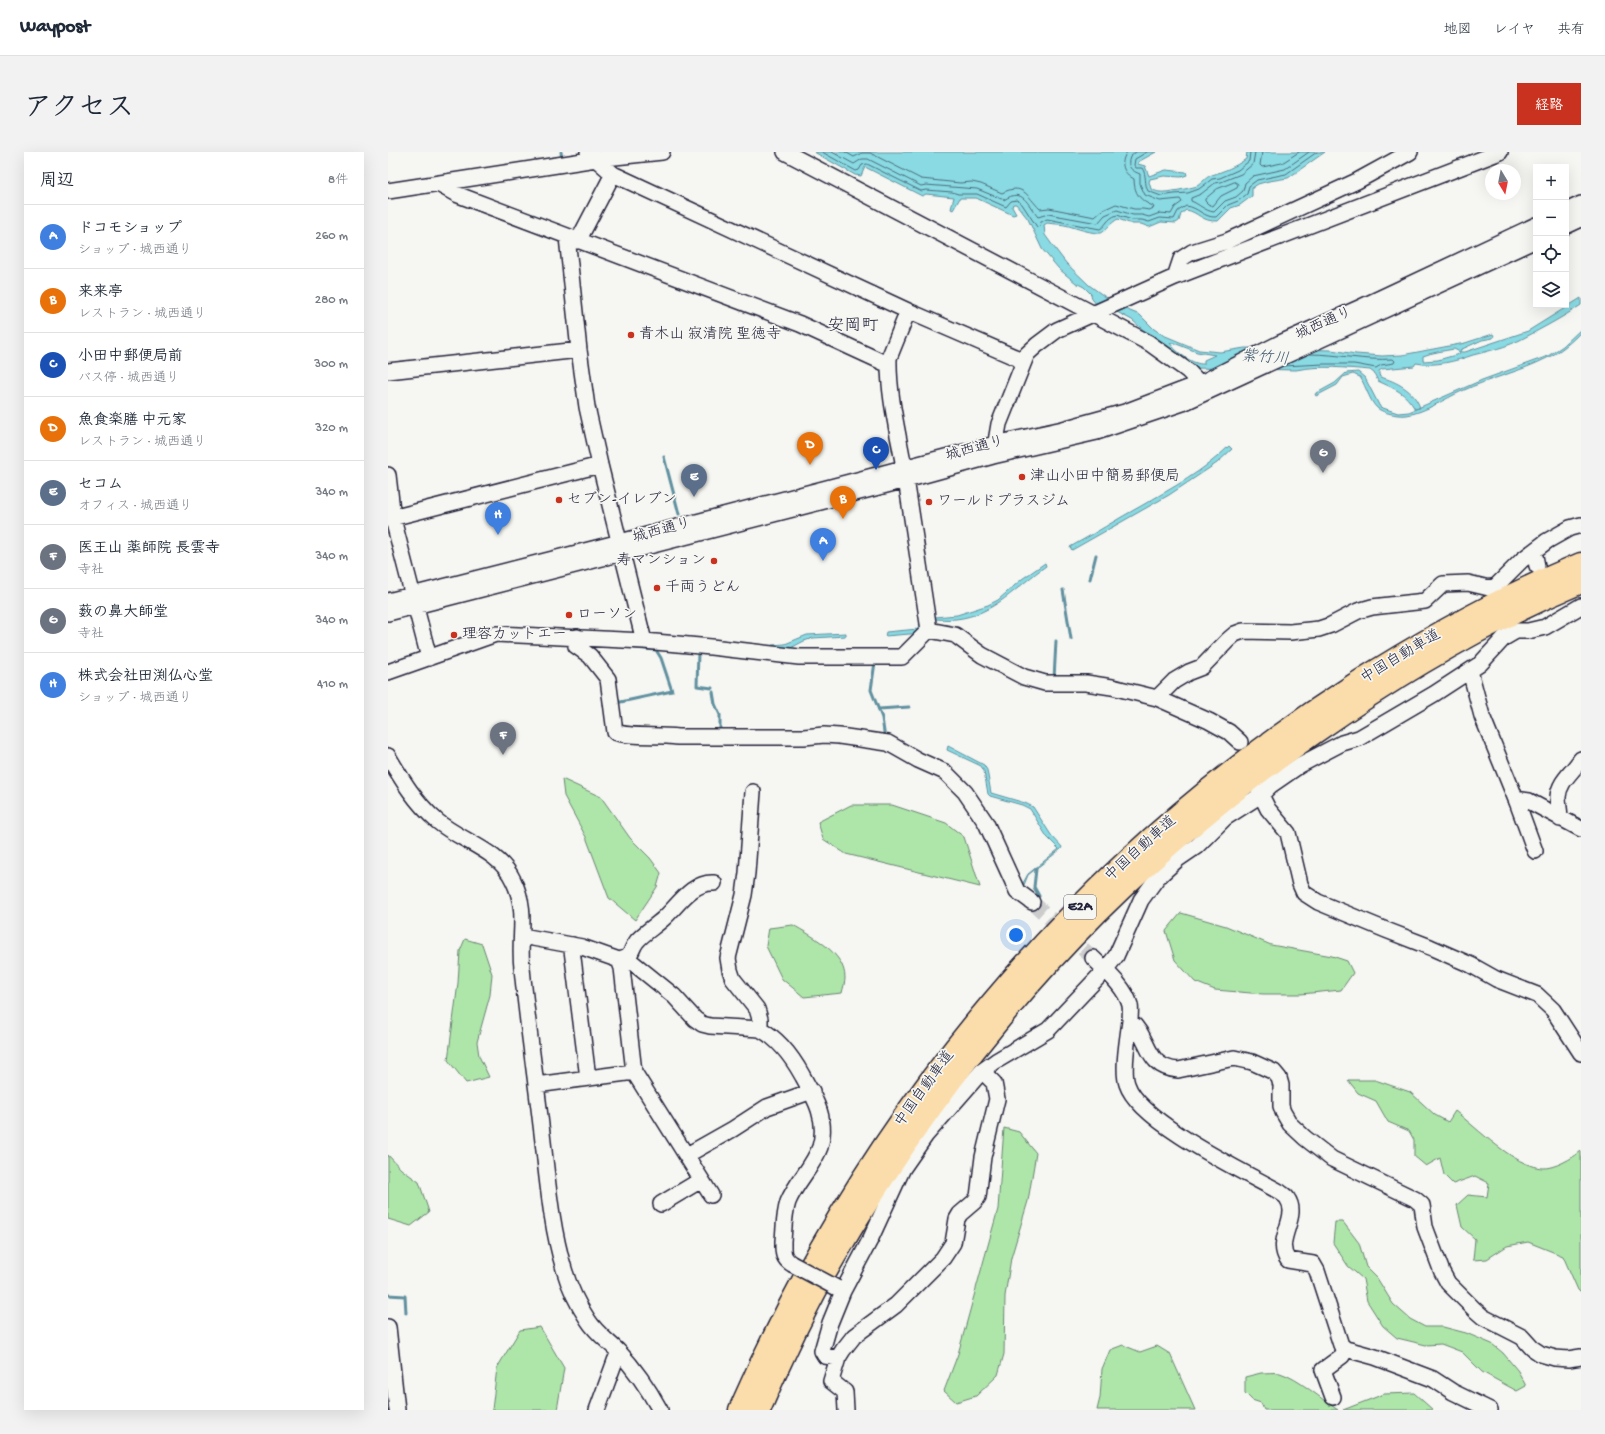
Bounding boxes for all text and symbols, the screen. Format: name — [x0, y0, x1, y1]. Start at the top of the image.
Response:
text: Waypost — [20, 16, 90, 39]
text: 地図 — [1444, 22, 1472, 39]
text: レイヤ — [1494, 22, 1535, 39]
text: 共有 — [1557, 22, 1585, 39]
button: 経路 — [1517, 83, 1581, 125]
text: アクセス — [24, 93, 134, 126]
north arrow — [1485, 164, 1521, 200]
map controls — [1533, 164, 1569, 308]
button: + — [1533, 164, 1569, 200]
text: 周辺 — [40, 172, 74, 192]
text: 8件 — [328, 173, 348, 188]
button: − — [1533, 200, 1569, 236]
text: ドコモショップ — [78, 220, 182, 238]
text: A — [49, 229, 57, 244]
text: 260 m — [315, 229, 348, 244]
button: locate — [1533, 236, 1569, 272]
text: ショップ · 城西通り — [78, 243, 192, 258]
button: layers — [1533, 272, 1569, 308]
text: 来来亭 — [78, 284, 123, 302]
text: B — [50, 293, 56, 308]
text: 280 m — [315, 293, 348, 308]
street label: 城西通り — [1293, 304, 1355, 344]
text: レストラン · 城西通り — [78, 307, 206, 322]
district label: 安岡町 — [828, 316, 879, 337]
place label: 青木山 寂清院 聖徳寺 — [639, 325, 781, 344]
marker: 青木山 寂清院 聖徳寺 — [626, 330, 636, 340]
water label: 紫竹川 — [1240, 346, 1290, 371]
text: 小田中郵便局前 — [78, 348, 183, 366]
text: C — [49, 357, 57, 372]
text: 300 m — [314, 357, 348, 372]
text: バス停 · 城西通り — [78, 371, 179, 386]
text: 魚食楽膳 中元家 — [78, 412, 187, 430]
text: D — [49, 421, 57, 436]
text: 320 m — [315, 421, 348, 436]
pin: D — [797, 432, 823, 465]
street label: 城西通り — [944, 433, 1006, 465]
text: レストラン · 城西通り — [78, 435, 206, 450]
pin: C — [863, 437, 889, 470]
pin: G — [1310, 440, 1336, 473]
pin: E — [681, 464, 707, 497]
place label: 津山小田中簡易郵便局 — [1030, 467, 1180, 486]
marker: 津山小田中簡易郵便局 — [1017, 472, 1027, 482]
text: セコム — [78, 476, 123, 494]
text: E — [49, 485, 57, 500]
text: 340 m — [315, 485, 348, 500]
pin: B — [830, 486, 856, 519]
place label: セブン-イレブン — [567, 491, 677, 509]
place label: ワールドプラスジム — [937, 493, 1070, 511]
marker: セブン-イレブン — [554, 495, 564, 505]
marker: ワールドプラスジム — [924, 497, 934, 507]
text: オフィス · 城西通り — [78, 499, 192, 514]
pin: H — [485, 502, 511, 535]
street label: 城西通り — [631, 515, 693, 547]
pin: A — [810, 528, 836, 561]
text: 医王山 薬師院 長雲寺 — [78, 540, 220, 558]
text: F — [50, 549, 56, 564]
text: 340 m — [315, 549, 348, 564]
place label: 寿マンション — [617, 551, 706, 570]
marker: 寿マンション — [709, 556, 719, 566]
text: 寺社 — [78, 563, 104, 578]
place label: 千両うどん — [665, 579, 740, 597]
marker: 千両うどん — [652, 583, 662, 593]
text: 薮の鼻大師堂 — [78, 604, 168, 622]
place label: ローソン — [577, 606, 637, 624]
marker: ローソン — [564, 610, 574, 620]
text: G — [49, 613, 57, 628]
text: 340 m — [315, 613, 348, 628]
place label: 理容カットエー — [462, 625, 567, 644]
street label: 中国自動車道 — [1357, 625, 1444, 688]
text: 寺社 — [78, 627, 104, 642]
marker: 理容カットエー — [449, 630, 459, 640]
text: 株式会社田渕仏心堂 — [78, 668, 213, 686]
text: H — [49, 677, 57, 692]
text: 410 m — [317, 677, 348, 692]
text: ショップ · 城西通り — [78, 691, 192, 706]
pin: F — [490, 722, 516, 755]
street label: 中国自動車道 — [1101, 811, 1180, 886]
road number: E2A — [1064, 895, 1096, 919]
your location — [1006, 925, 1026, 945]
street label: 中国自動車道 — [890, 1047, 959, 1131]

